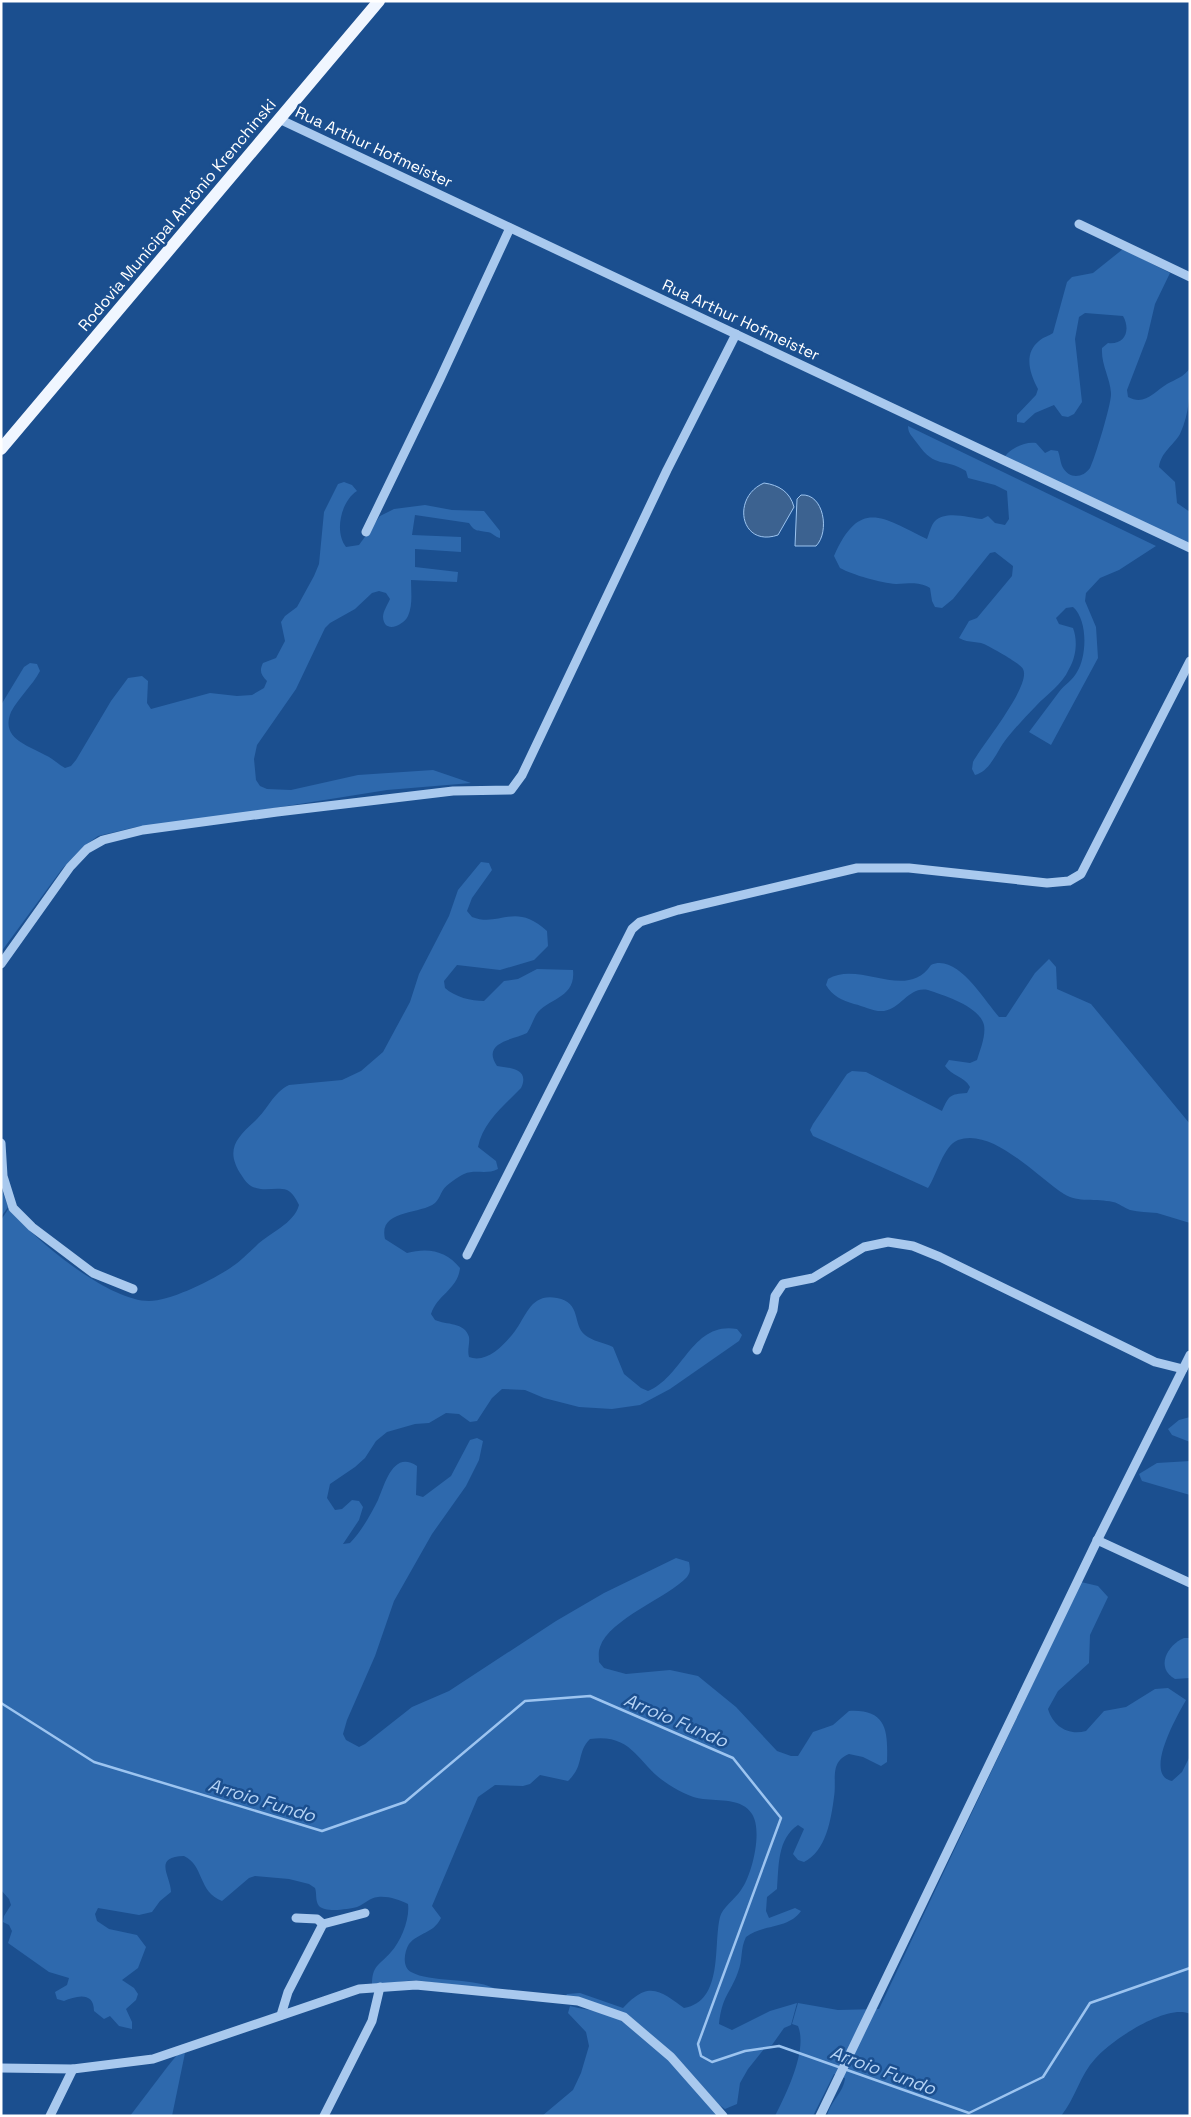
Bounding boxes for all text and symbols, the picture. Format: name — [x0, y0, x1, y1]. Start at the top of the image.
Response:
street label: Rodovia Municipal Antônio Krenchinski — [73, 94, 281, 336]
street label: Rua Arthur Hofmeister — [292, 101, 456, 193]
street label: Rua Arthur Hofmeister — [659, 274, 823, 366]
water label: Arroio Fundo — [621, 1688, 732, 1752]
water label: Arroio Fundo — [206, 1773, 319, 1827]
water label: Arroio Fundo — [827, 2040, 940, 2100]

